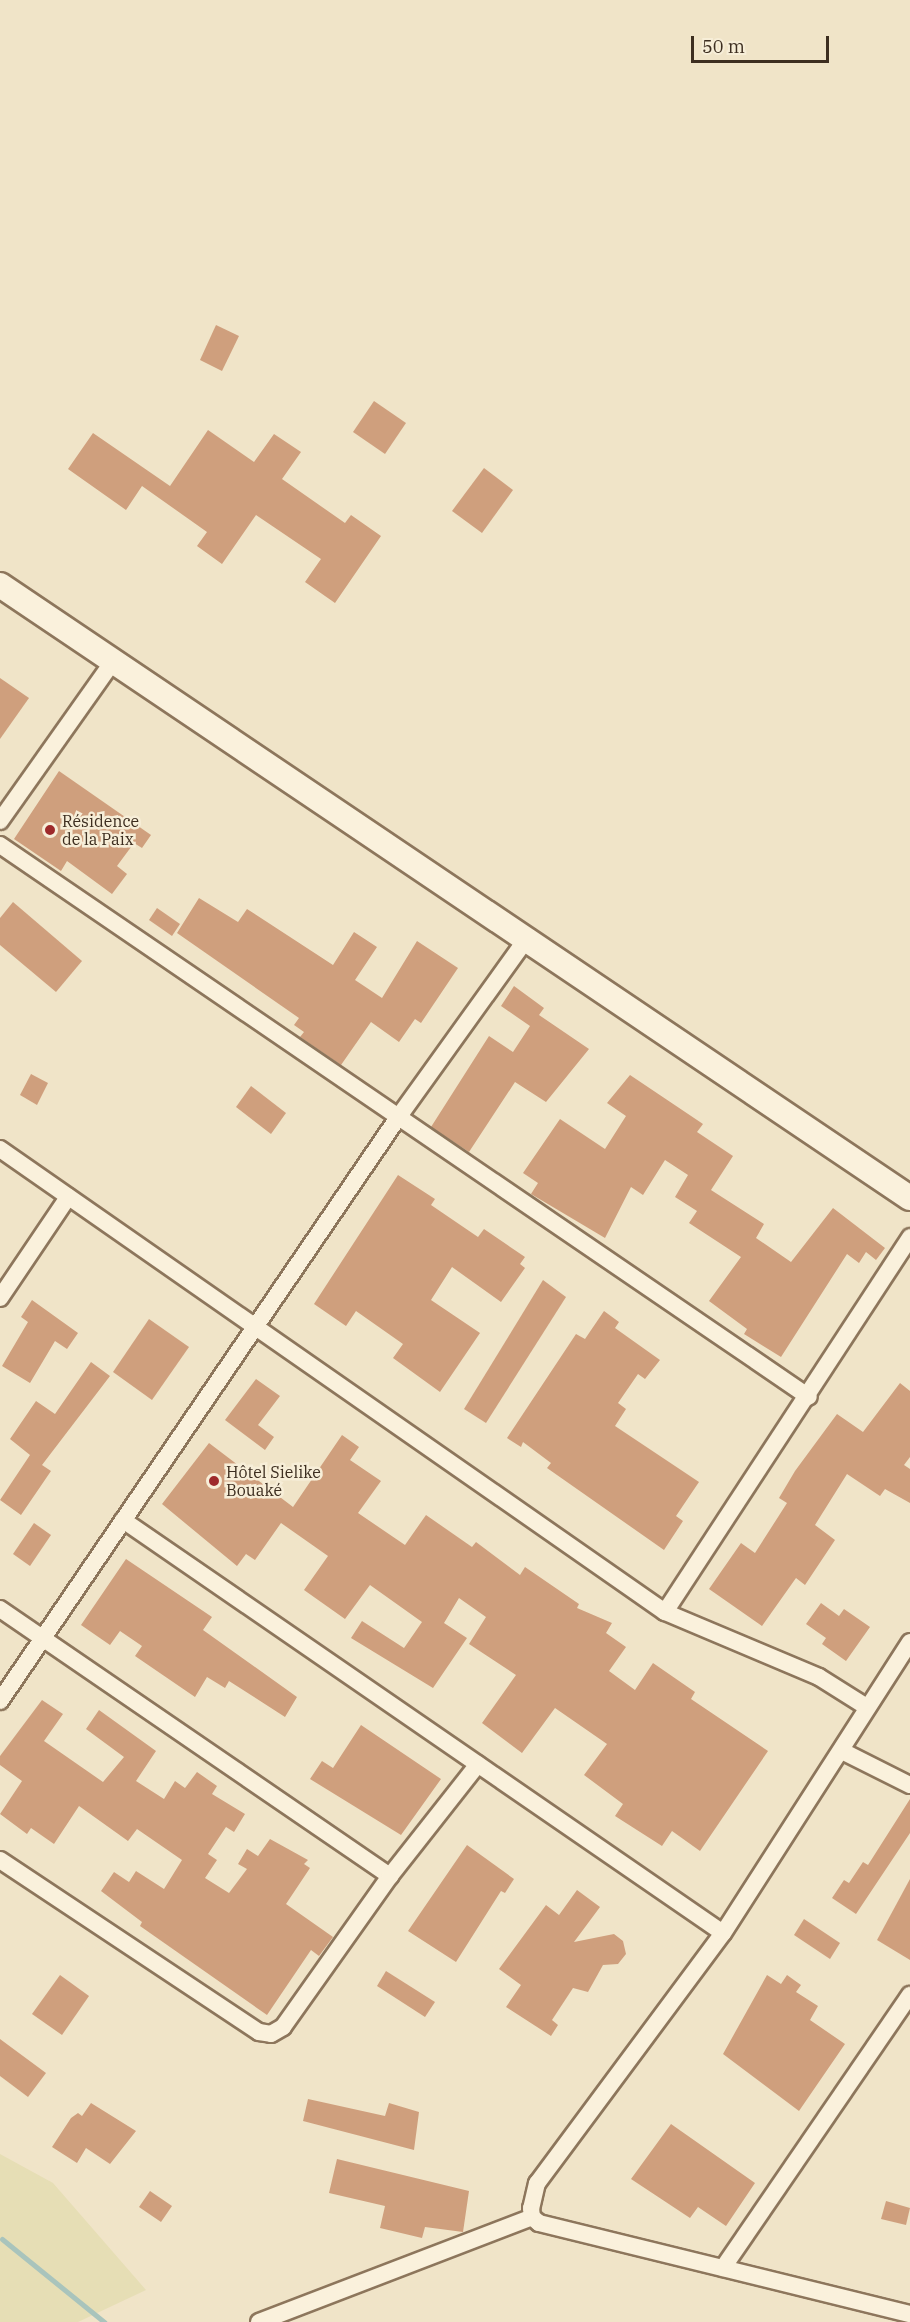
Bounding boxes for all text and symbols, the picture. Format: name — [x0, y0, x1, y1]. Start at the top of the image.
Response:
scale bar — [694, 24, 832, 62]
text: 50 m — [702, 35, 745, 58]
place label: Résidence de la Paix — [62, 811, 139, 849]
marker: Résidence de la Paix — [43, 823, 57, 837]
place label: Hôtel Sielike Bouaké — [226, 1462, 321, 1500]
marker: Hôtel Sielike Bouaké — [207, 1474, 221, 1488]

